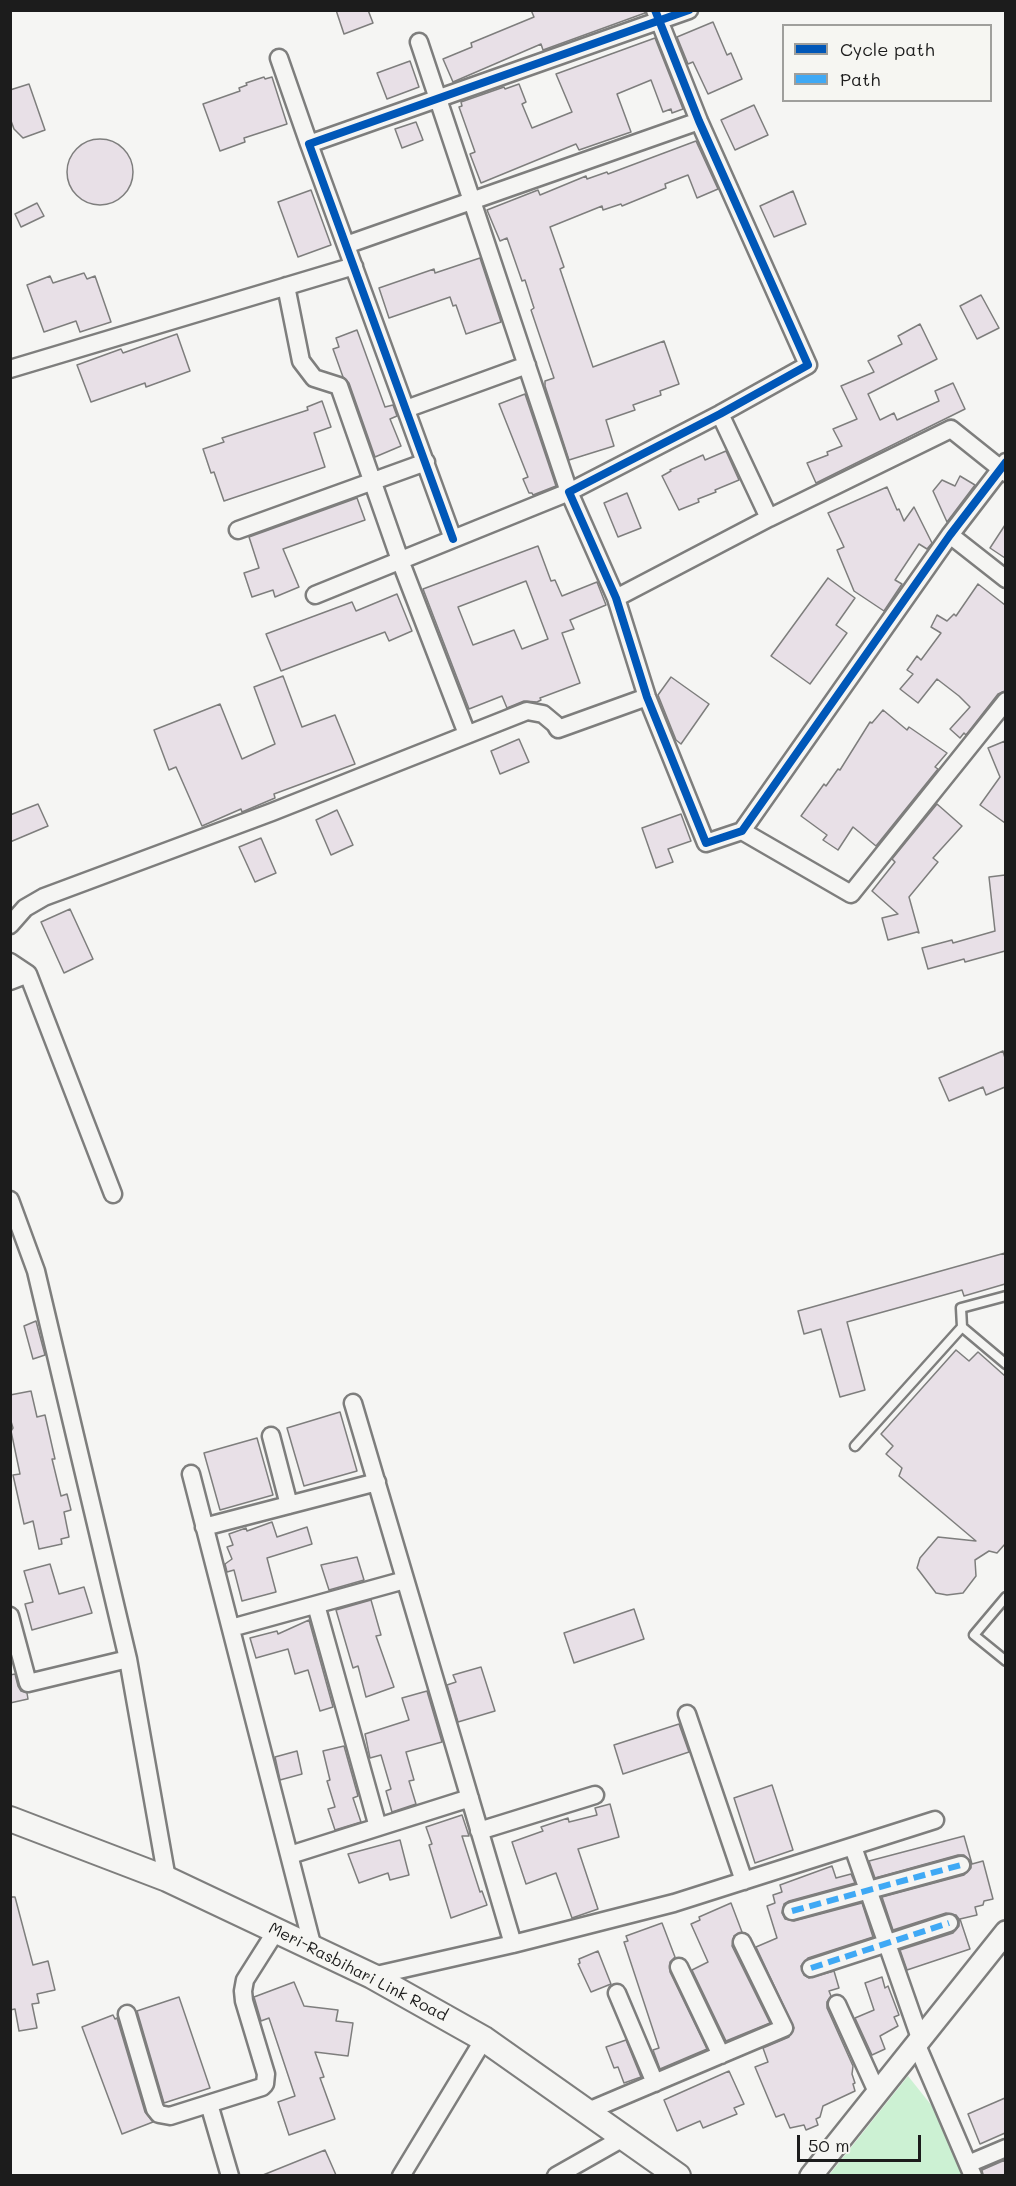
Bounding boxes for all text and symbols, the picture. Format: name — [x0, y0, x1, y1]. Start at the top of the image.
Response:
legend — [782, 24, 992, 102]
text: Cycle path — [840, 37, 935, 61]
text: Path — [840, 67, 880, 91]
street label: Meri-Rasbihari Link Road — [265, 1918, 451, 2026]
scale bar — [800, 2123, 924, 2161]
text: 50 m — [808, 2133, 850, 2157]

